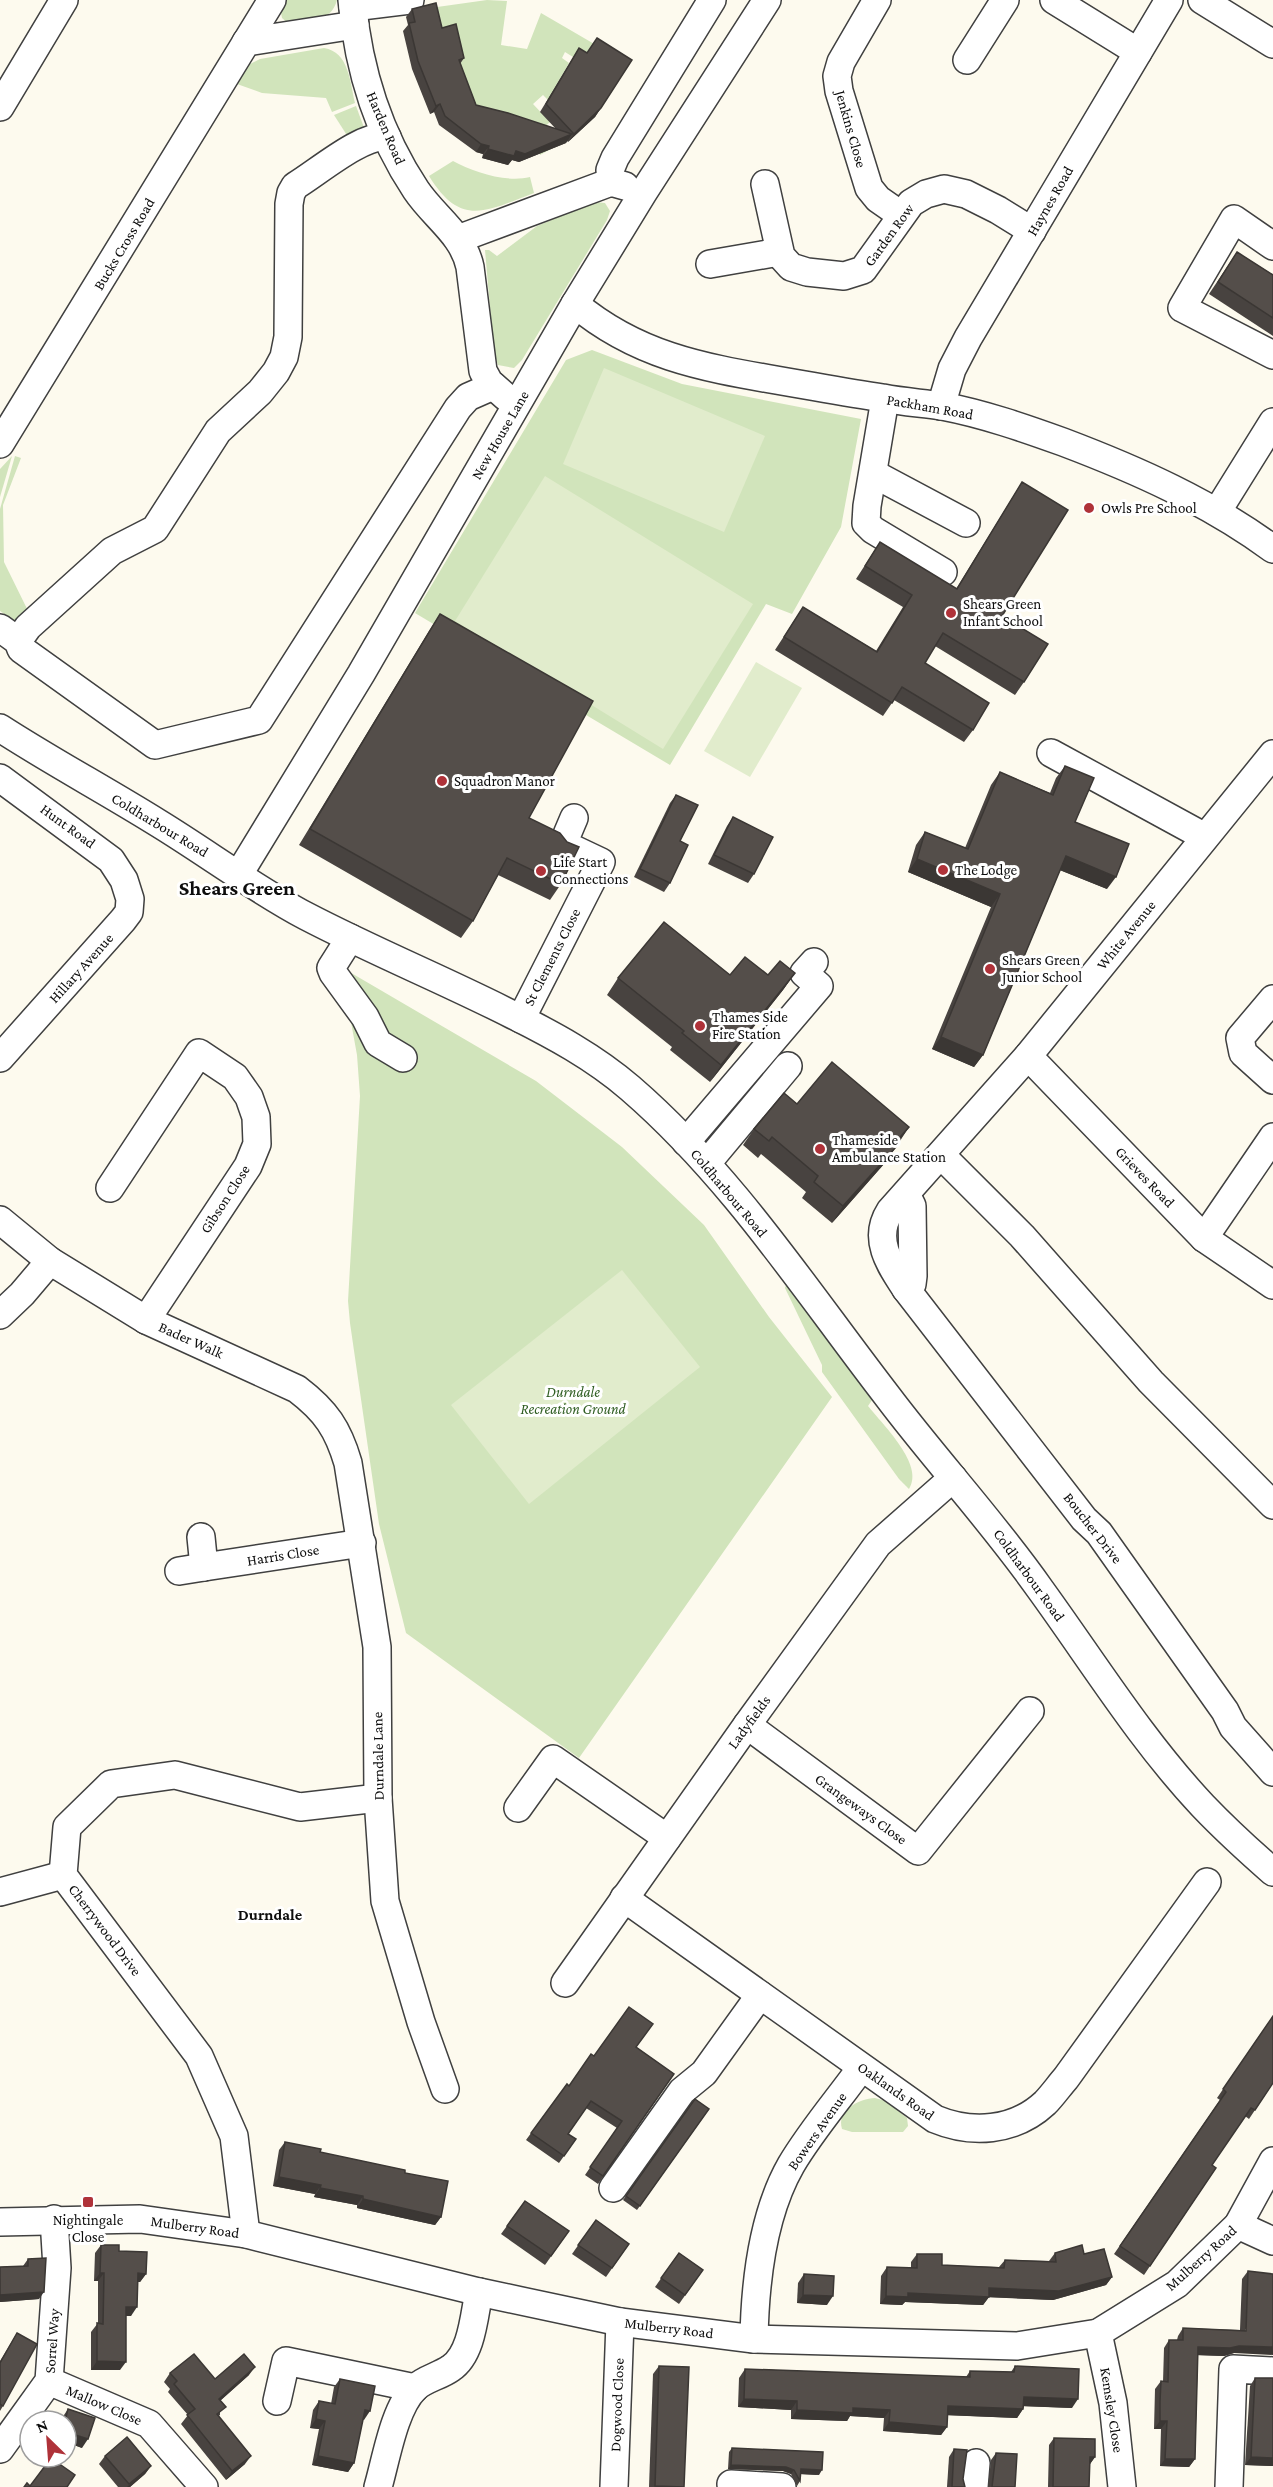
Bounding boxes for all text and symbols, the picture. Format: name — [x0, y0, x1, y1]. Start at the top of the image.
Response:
street label: Jenkins Close — [831, 87, 870, 170]
street label: Harden Road — [363, 89, 409, 167]
street label: Haynes Road — [1024, 163, 1077, 239]
street label: Bucks Cross Road — [90, 195, 158, 293]
street label: Garden Row — [861, 200, 918, 269]
street label: New House Lane — [468, 387, 532, 482]
street label: Packham Road — [885, 391, 975, 423]
place label: Owls Pre School — [1101, 500, 1197, 516]
marker: Owls Pre School — [1082, 501, 1096, 515]
place label: Shears Green Infant School — [963, 596, 1043, 629]
marker: Shears Green Infant School — [944, 606, 958, 620]
place label: Squadron Manor — [454, 773, 556, 790]
marker: Squadron Manor — [435, 774, 449, 788]
street label: Coldharbour Road — [109, 790, 211, 860]
street label: Hunt Road — [37, 801, 99, 851]
place label: Life Start Connections — [553, 854, 629, 887]
place label: The Lodge — [955, 862, 1018, 879]
marker: The Lodge — [936, 863, 950, 877]
marker: Life Start Connections — [534, 864, 548, 878]
district label: Shears Green — [179, 876, 295, 900]
street label: White Avenue — [1093, 897, 1159, 973]
street label: St Clements Close — [521, 905, 584, 1008]
street label: Hillary Avenue — [46, 930, 117, 1007]
place label: Shears Green Junior School — [1000, 952, 1082, 986]
marker: Shears Green Junior School — [983, 962, 997, 976]
place label: Thames Side Fire Station — [712, 1009, 788, 1042]
marker: Thames Side Fire Station — [693, 1019, 707, 1033]
place label: Thameside Ambulance Station — [832, 1132, 946, 1165]
marker: Thameside Ambulance Station — [813, 1142, 827, 1156]
street label: Grieves Road — [1112, 1143, 1178, 1211]
street label: Coldharbour Road — [688, 1146, 771, 1240]
street label: Gibson Close — [197, 1162, 253, 1236]
street label: Bader Walk — [156, 1319, 226, 1362]
park label: Durndale Recreation Ground — [520, 1384, 626, 1417]
street label: Boucher Drive — [1060, 1490, 1126, 1567]
street label: Coldharbour Road — [990, 1526, 1068, 1624]
street label: Harris Close — [246, 1541, 321, 1569]
street label: Ladyfields — [724, 1692, 774, 1752]
street label: Durndale Lane — [369, 1711, 387, 1800]
street label: Grangeways Close — [811, 1770, 910, 1849]
street label: Cherrywood Drive — [65, 1881, 145, 1980]
district label: Durndale — [238, 1906, 303, 1923]
street label: Oaklands Road — [855, 2059, 938, 2123]
street label: Bowers Avenue — [784, 2089, 850, 2173]
marker: Nightingale Close — [81, 2195, 95, 2209]
place label: Nightingale Close — [53, 2212, 124, 2245]
street label: Mulberry Road — [149, 2213, 241, 2242]
street label: Mulberry Road — [1162, 2222, 1240, 2295]
street label: Sorrel Way — [42, 2308, 63, 2374]
street label: Mulberry Road — [623, 2315, 714, 2342]
street label: Dogwood Close — [607, 2357, 628, 2452]
street label: Kemsley Close — [1096, 2366, 1127, 2454]
street label: Mallow Close — [63, 2382, 145, 2428]
north arrow — [18, 2409, 78, 2469]
text: N — [33, 2416, 50, 2436]

